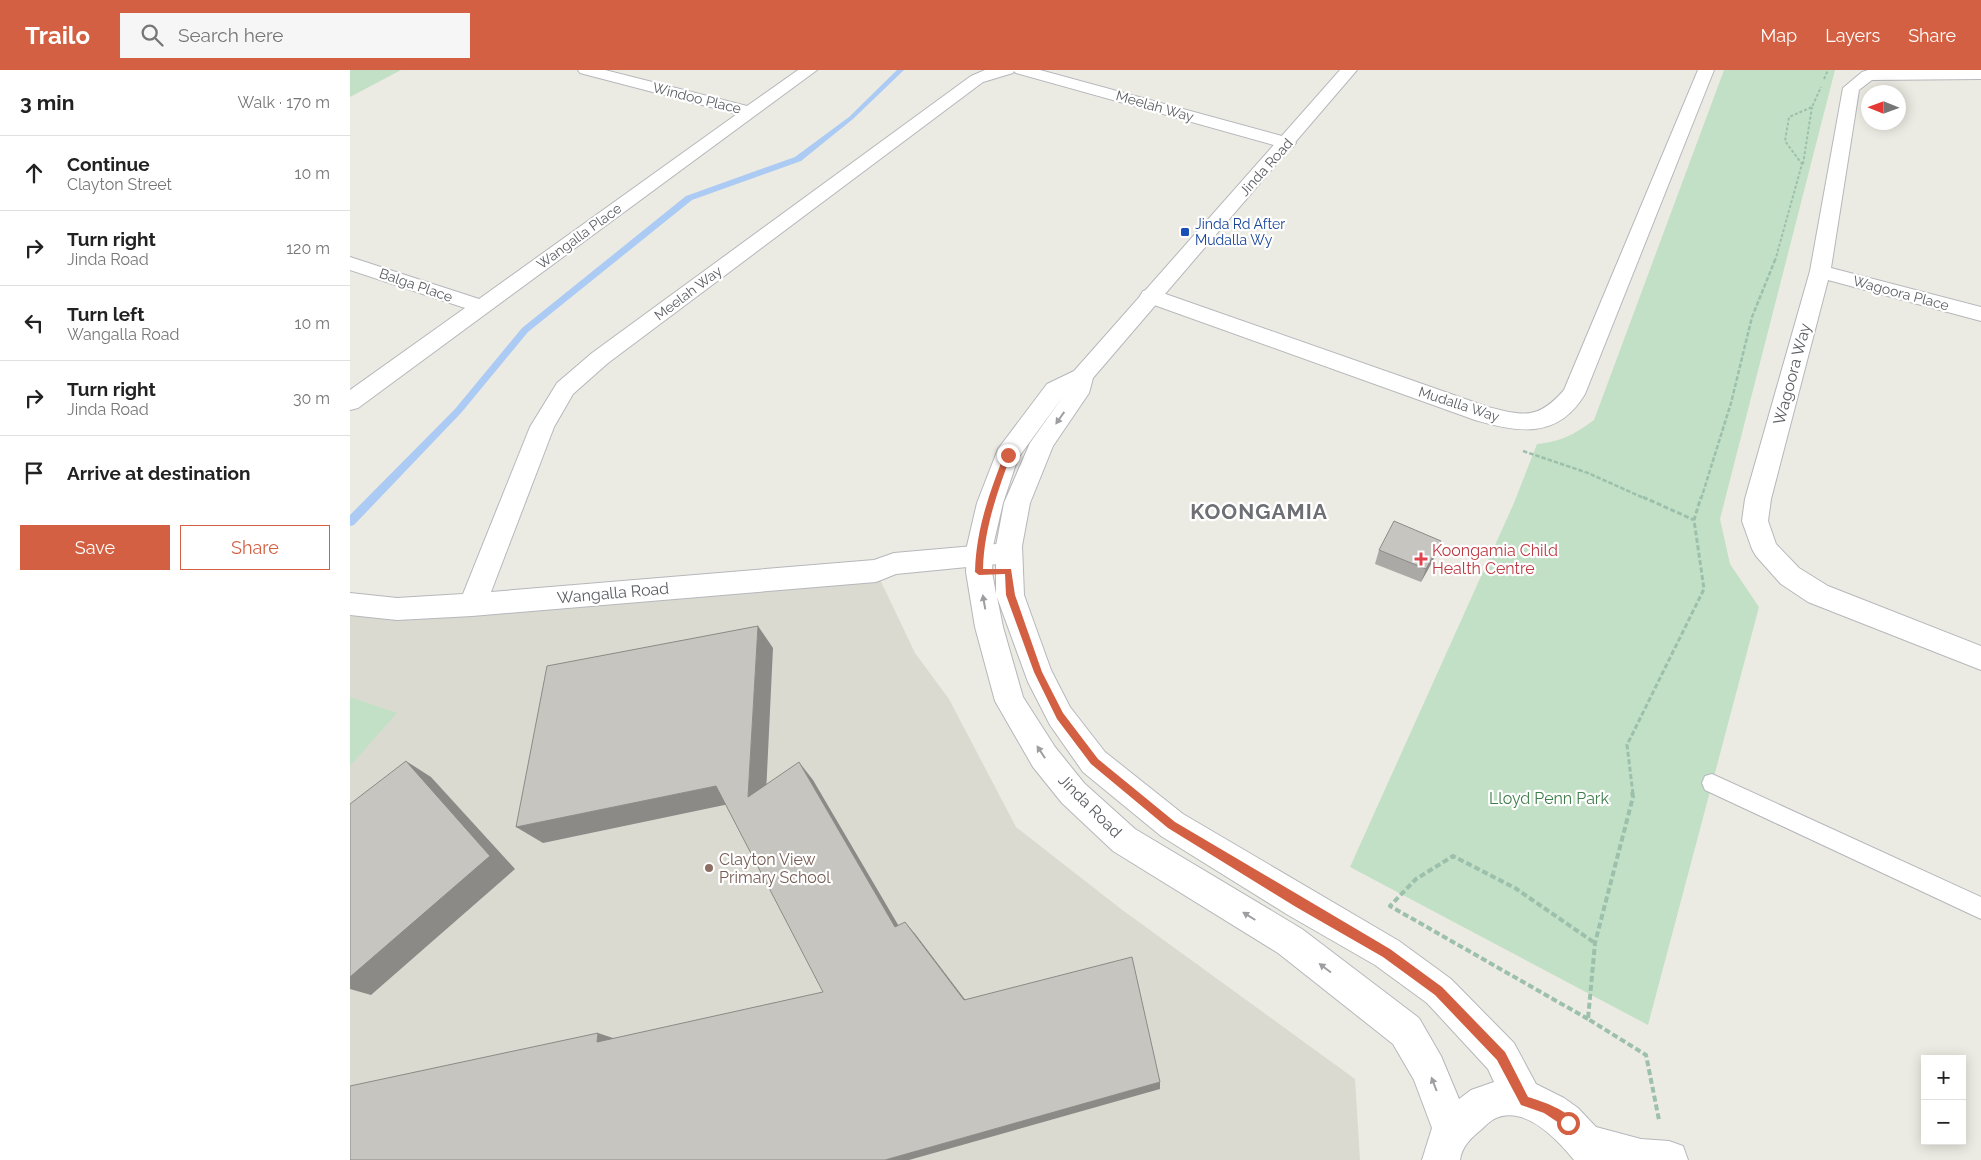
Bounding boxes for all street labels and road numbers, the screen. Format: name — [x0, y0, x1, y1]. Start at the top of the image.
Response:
street label: Windoo Place — [651, 79, 743, 117]
street label: Meelah Way — [1114, 87, 1196, 125]
street label: Jinda Road — [1236, 135, 1296, 199]
street label: Wangalla Place — [534, 200, 624, 272]
street label: Meelah Way — [651, 262, 725, 324]
street label: Balga Place — [377, 265, 455, 305]
street label: Wagoora Place — [1851, 272, 1951, 314]
street label: Wagoora Way — [1769, 321, 1815, 427]
street label: Mudalla Way — [1417, 383, 1502, 425]
street label: Wangalla Road — [556, 579, 670, 607]
street label: Jinda Road — [1054, 770, 1126, 842]

